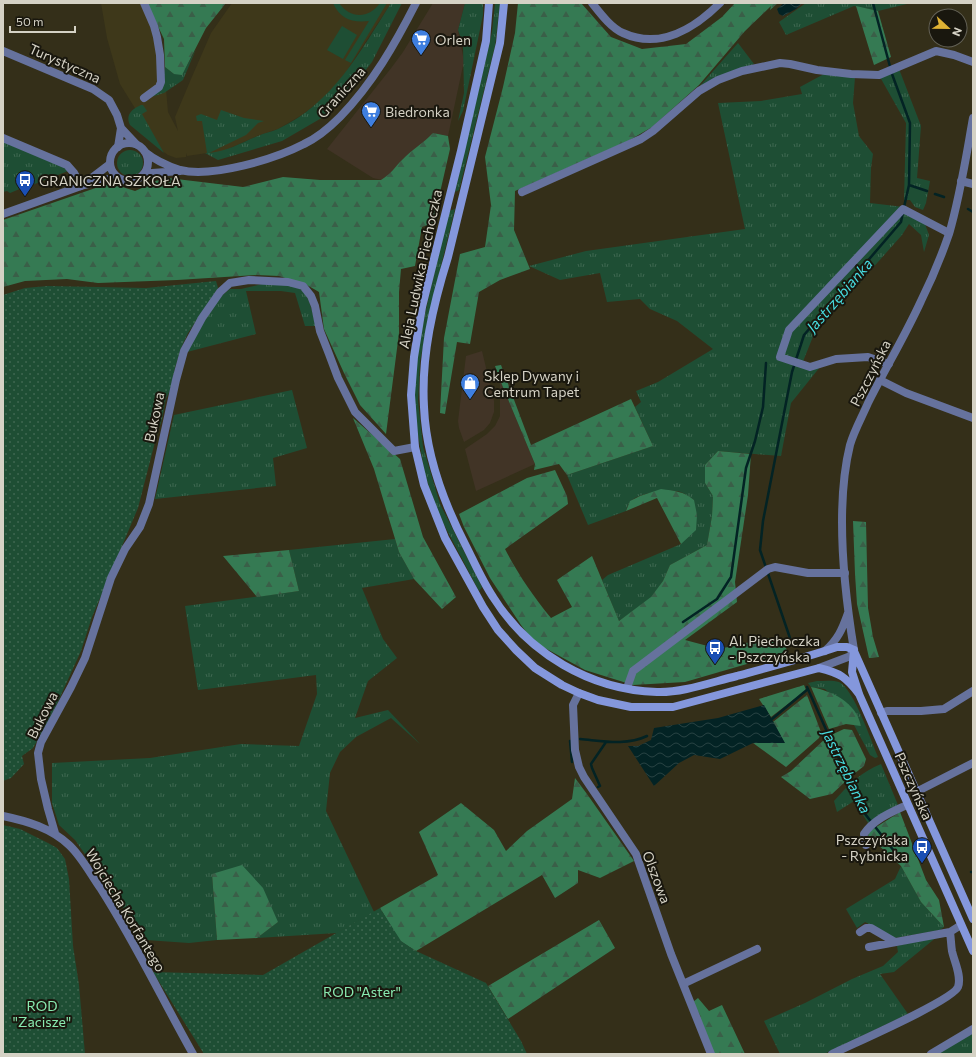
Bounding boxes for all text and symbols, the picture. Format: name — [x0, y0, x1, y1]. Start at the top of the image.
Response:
scale bar — [10, 8, 75, 34]
north arrow — [928, 8, 968, 48]
text: 50 m — [16, 14, 44, 28]
text: N — [950, 26, 965, 38]
supermarket icon: Orlen — [410, 28, 432, 56]
place label: Orlen — [435, 31, 471, 48]
street label: Turystyczna — [27, 40, 103, 86]
street label: Graniczna — [313, 63, 369, 121]
supermarket icon: Biedronka — [360, 100, 382, 128]
place label: Biedronka — [385, 103, 450, 120]
bus stop icon: GRANICZNA SZKOŁA — [14, 169, 36, 197]
place label: GRANICZNA SZKOŁA — [39, 172, 181, 189]
street label: Aleja Ludwika Piechoczka — [395, 188, 445, 350]
water label: Jastrzębianka — [801, 254, 876, 337]
street label: Pszczyńska — [846, 337, 894, 409]
place label: Sklep Dywany i Centrum Tapet — [484, 367, 580, 400]
shop icon: Sklep Dywany i Centrum Tapet — [459, 372, 481, 400]
street label: Bukowa — [140, 390, 168, 444]
place label: Al. Piechoczka - Pszczyńska — [729, 632, 820, 665]
bus stop icon: Al. Piechoczka - Pszczyńska — [704, 637, 726, 665]
street label: Bukowa — [23, 689, 61, 741]
water label: Jastrzębianka — [818, 724, 875, 816]
street label: Pszczyńska — [892, 750, 936, 822]
place label: Pszczyńska - Rybnicka — [836, 831, 908, 864]
bus stop icon: Pszczyńska - Rybnicka — [911, 836, 933, 864]
street label: Wojciecha Korfantego — [83, 845, 169, 975]
street label: Olszowa — [639, 848, 675, 906]
park label: ROD "Aster" — [323, 983, 401, 1000]
park label: ROD "Zacisze" — [13, 997, 71, 1030]

